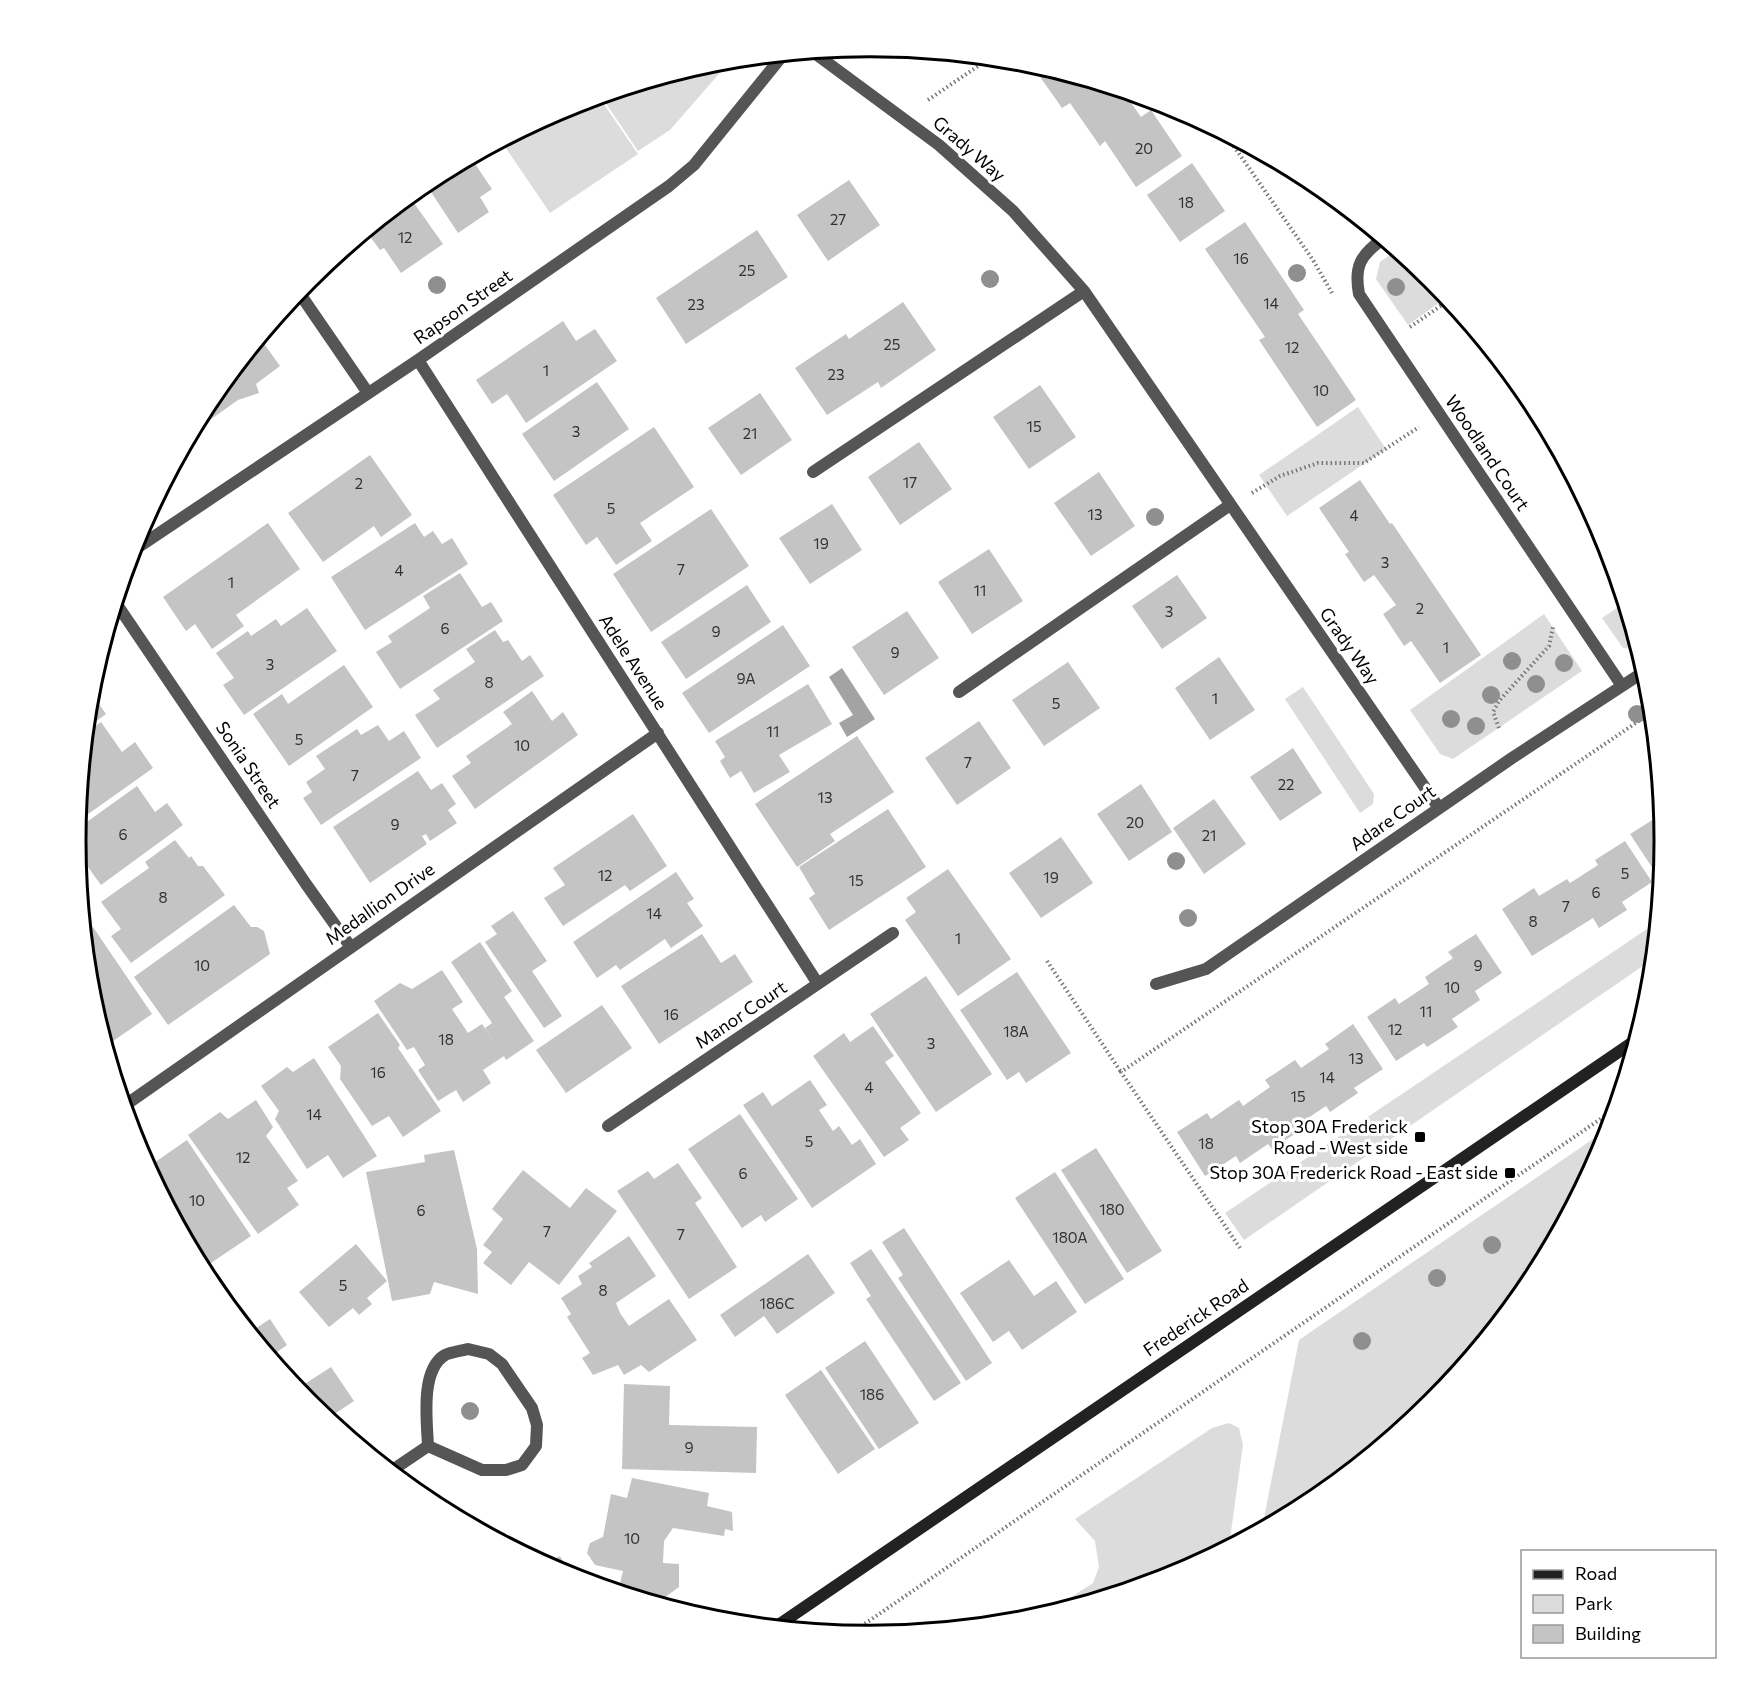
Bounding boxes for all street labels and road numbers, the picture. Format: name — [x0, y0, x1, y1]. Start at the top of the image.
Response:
street label: Grady Way — [929, 111, 1010, 186]
street label: Rapson Street — [409, 264, 516, 348]
street label: Woodland Court — [1441, 390, 1535, 514]
street label: Grady Way — [1315, 603, 1384, 688]
street label: Adele Avenue — [595, 610, 673, 713]
street label: Sonia Street — [212, 717, 286, 812]
street label: Adare Court — [1345, 780, 1439, 855]
street label: Medallion Drive — [321, 857, 438, 949]
street label: Manor Court — [690, 975, 790, 1053]
street label: Frederick Road — [1139, 1274, 1252, 1360]

